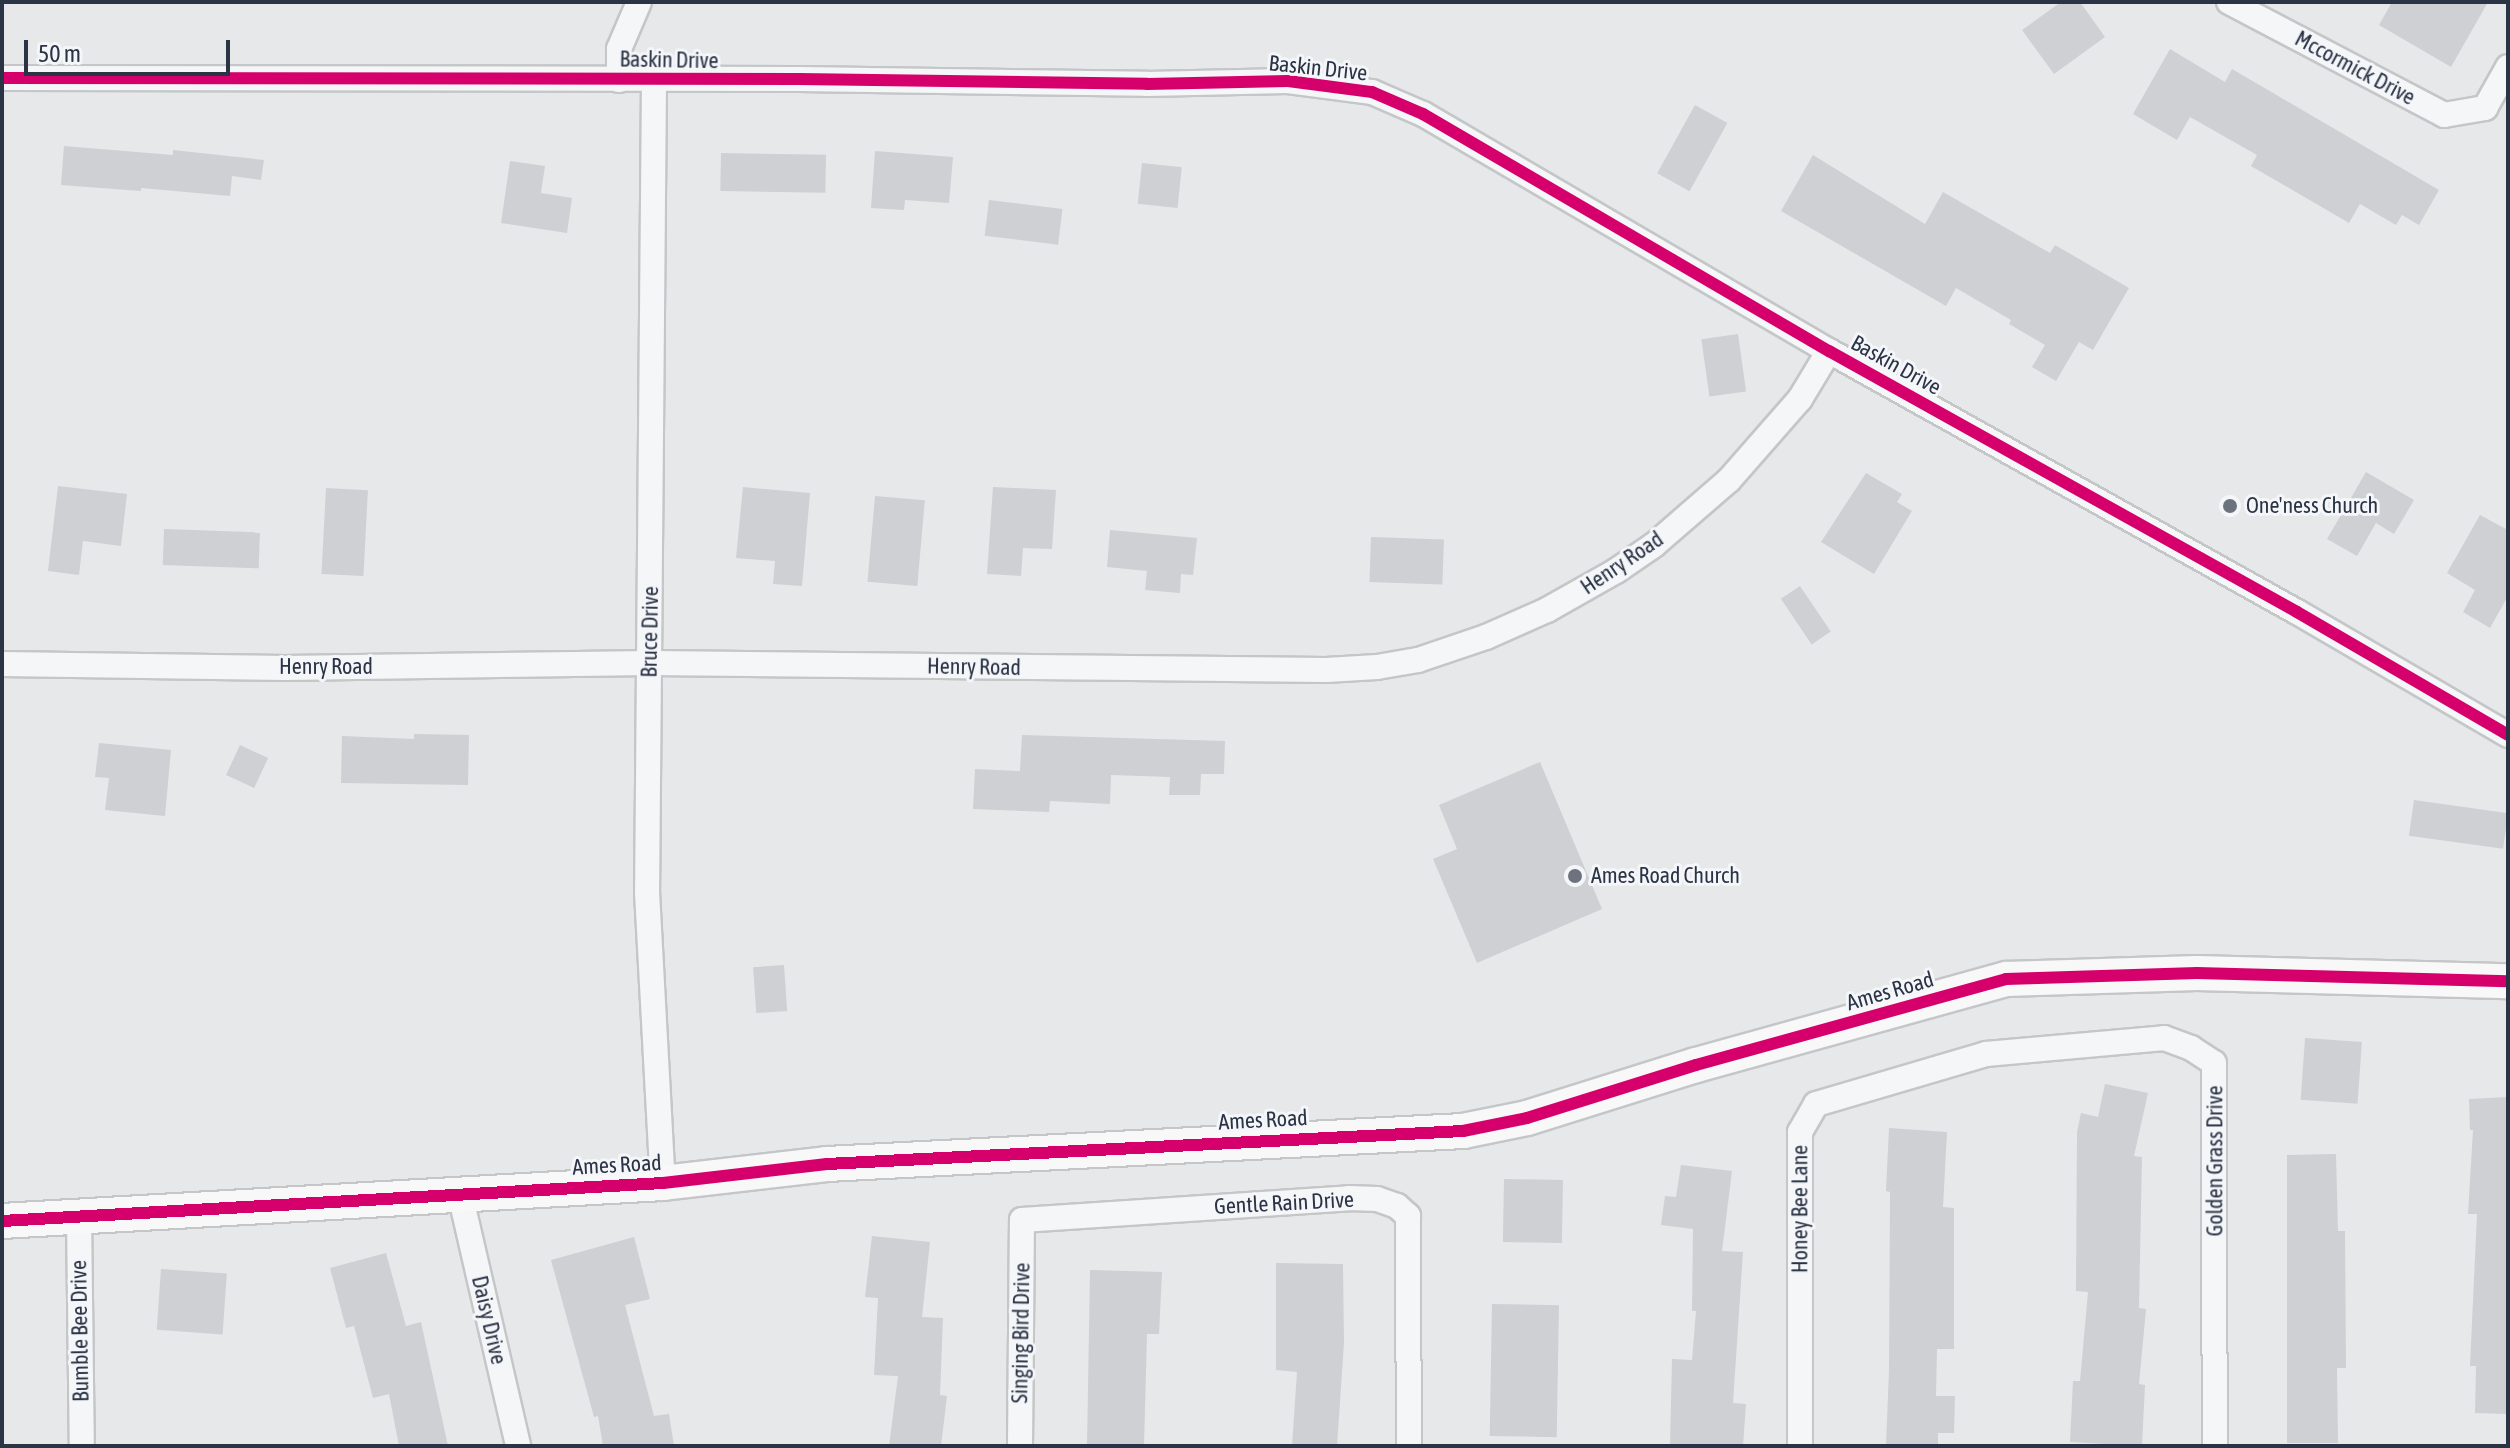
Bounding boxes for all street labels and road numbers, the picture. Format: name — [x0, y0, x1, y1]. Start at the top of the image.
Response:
street label: Mccormick Drive — [2290, 25, 2420, 111]
street label: Baskin Drive — [619, 46, 719, 74]
street label: Baskin Drive — [1267, 50, 1369, 86]
street label: Baskin Drive — [1846, 329, 1946, 401]
street label: Henry Road — [1576, 526, 1668, 600]
street label: Bruce Drive — [636, 586, 664, 678]
street label: Henry Road — [927, 653, 1021, 681]
street label: Henry Road — [279, 654, 373, 680]
street label: Ames Road — [1843, 966, 1937, 1016]
street label: Golden Grass Drive — [2202, 1086, 2228, 1236]
street label: Ames Road — [1218, 1104, 1308, 1136]
street label: Honey Bee Lane — [1787, 1145, 1813, 1273]
street label: Ames Road — [572, 1149, 662, 1181]
street label: Gentle Rain Drive — [1213, 1186, 1355, 1220]
street label: Bumble Bee Drive — [66, 1260, 94, 1402]
street label: Singing Bird Drive — [1007, 1262, 1035, 1404]
street label: Daisy Drive — [466, 1273, 512, 1367]

